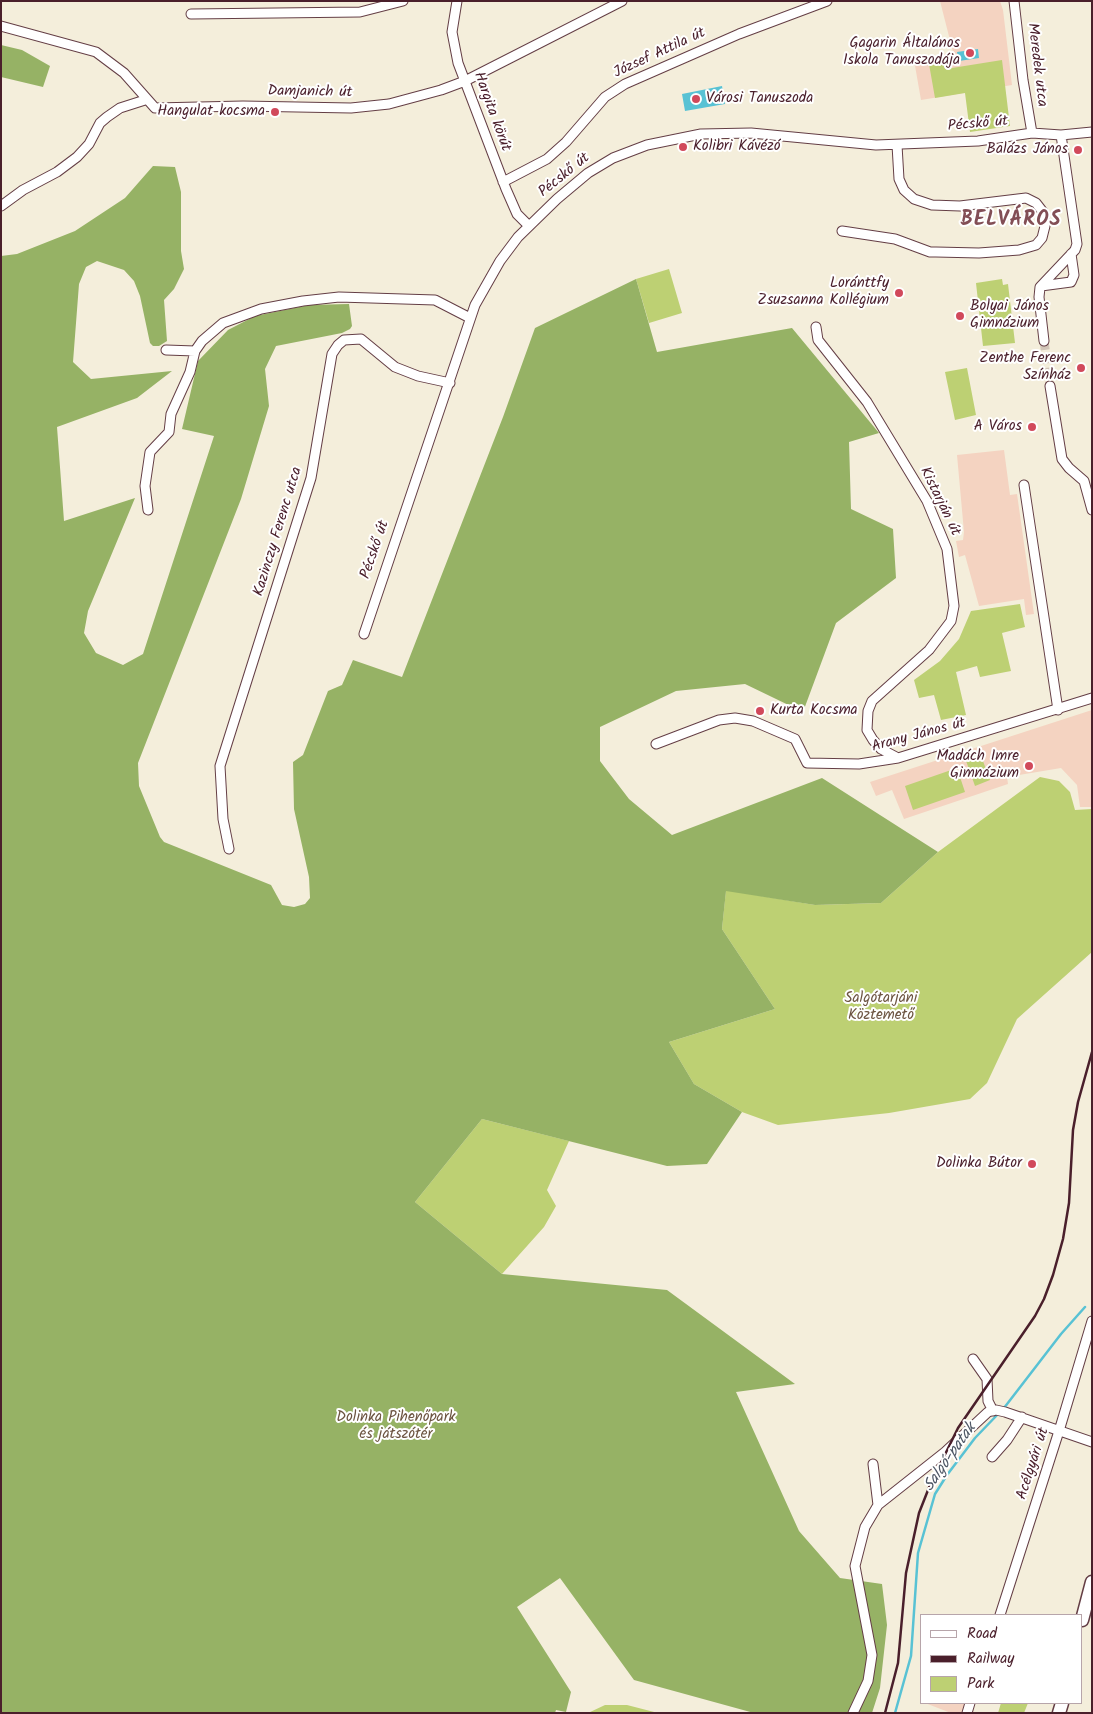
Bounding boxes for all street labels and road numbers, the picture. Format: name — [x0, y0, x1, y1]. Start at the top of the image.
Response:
street label: Meredek utca — [1022, 22, 1050, 108]
street label: József Attila út — [611, 25, 709, 83]
street label: Hargita körút — [468, 70, 514, 154]
street label: Damjanich út — [267, 83, 353, 103]
street label: Pécskő út — [947, 113, 1009, 137]
street label: Pécskő út — [536, 150, 594, 202]
street label: Kazinczy Ferenc utca — [251, 465, 307, 599]
street label: Kistarján út — [915, 465, 963, 539]
street label: Pécskő út — [358, 518, 394, 582]
street label: Arany János út — [870, 715, 968, 757]
street label: Acélgyári út — [1014, 1426, 1054, 1502]

